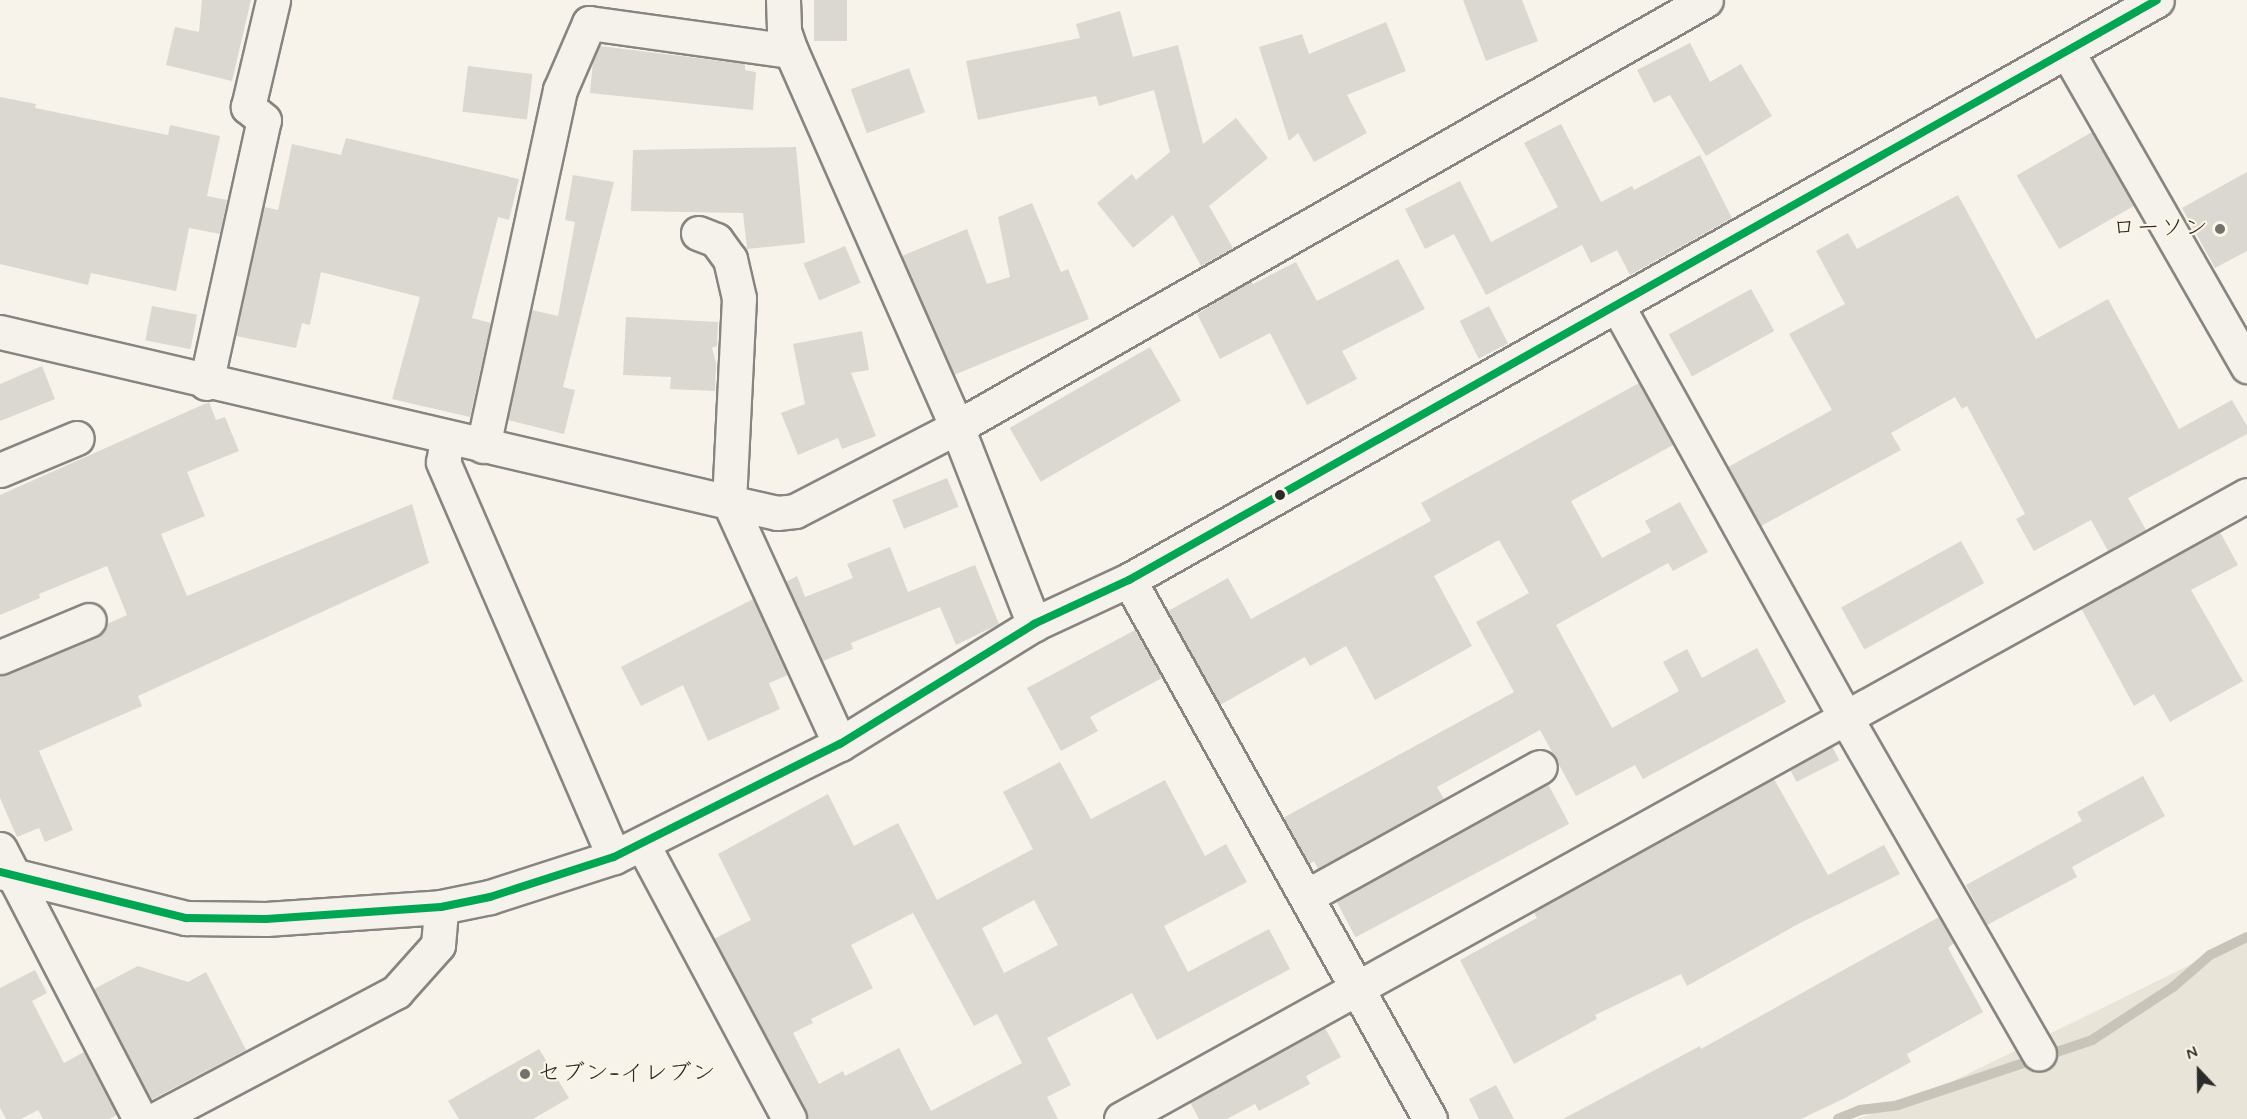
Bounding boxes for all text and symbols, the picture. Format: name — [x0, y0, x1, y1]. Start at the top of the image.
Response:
place label: ローソン — [2112, 215, 2208, 243]
marker: ローソン — [2213, 222, 2227, 236]
unlabelled marker — [1274, 489, 1286, 501]
north arrow — [2169, 1041, 2229, 1101]
text: N — [2183, 1042, 2201, 1066]
place label: セブン-イレブン — [537, 1060, 716, 1088]
marker: セブン-イレブン — [518, 1067, 532, 1081]

